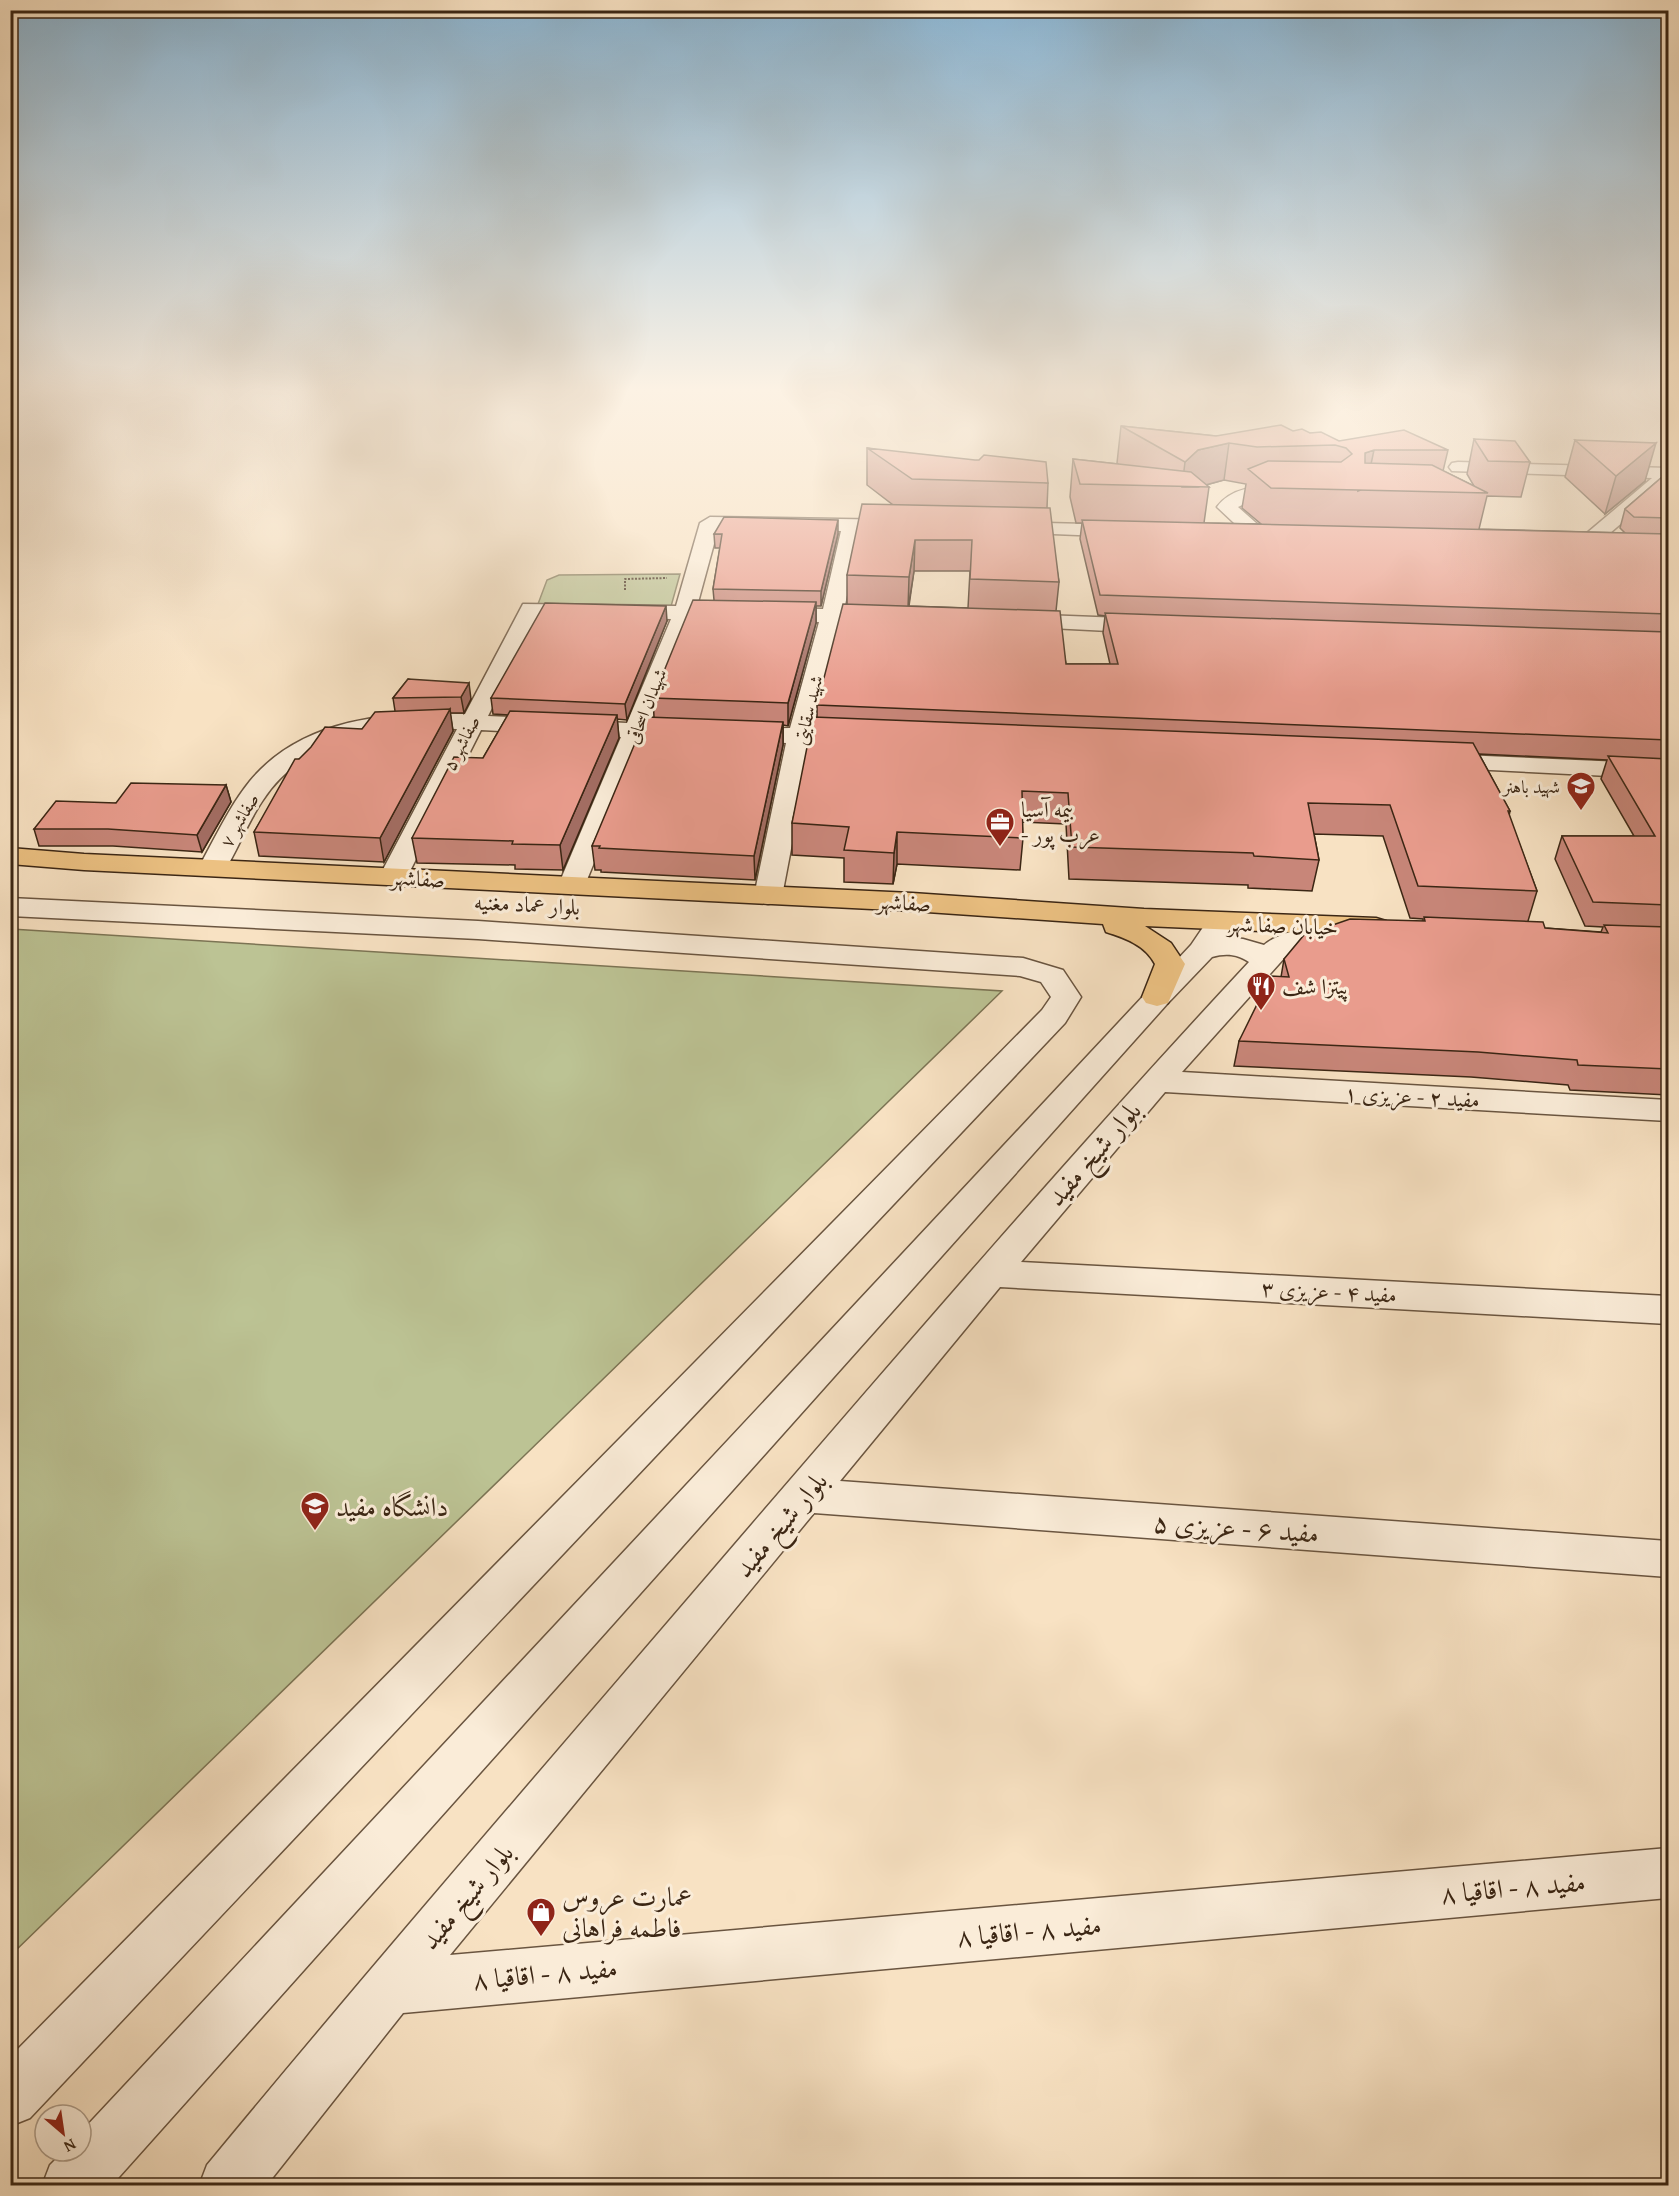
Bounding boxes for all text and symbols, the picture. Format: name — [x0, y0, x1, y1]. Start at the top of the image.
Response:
street label: شهیدان اسحاقی — [619, 664, 673, 748]
street label: شهید سقایتی — [786, 672, 830, 748]
street label: صفاشهر ۵ — [436, 711, 486, 775]
school or university icon: شهید باهنر — [1565, 770, 1597, 812]
place label: شهید باهنر — [1501, 773, 1560, 800]
street label: صفاشهر ۷ — [213, 788, 265, 852]
place label: بیمه آسیا - عرب پور — [1021, 793, 1100, 851]
office icon: بیمه آسیا - عرب پور — [984, 806, 1016, 848]
street label: صفاشهر — [388, 861, 446, 895]
street label: بلوار عماد مغنیه — [473, 885, 581, 923]
street label: صفاشهر — [874, 885, 932, 919]
street label: خیابان صفا شهر — [1225, 907, 1339, 943]
restaurant icon: پیتزا شف — [1245, 970, 1277, 1012]
place label: پیتزا شف — [1282, 970, 1348, 1002]
street label: مفید ۲ - عزیزی ۱ — [1344, 1076, 1480, 1116]
street label: بلوار شیخ مفید — [1036, 1091, 1154, 1218]
street label: مفید ۴ - عزیزی ۳ — [1261, 1271, 1397, 1311]
street label: بلوار شیخ مفید — [723, 1462, 840, 1589]
place label: دانشگاه مفید — [336, 1486, 448, 1526]
school or university icon: دانشگاه مفید — [299, 1490, 331, 1532]
street label: مفید ۶ - عزیزی ۵ — [1152, 1501, 1320, 1553]
street label: بلوار شیخ مفید — [409, 1834, 526, 1961]
street label: مفید ۸ - اقاقیا ۸ — [1439, 1861, 1587, 1913]
place label: عمارت عروس فاطمه فراهانی — [562, 1876, 692, 1947]
shop icon: عمارت عروس فاطمه فراهانی — [525, 1896, 557, 1938]
street label: مفید ۸ - اقاقیا ۸ — [955, 1904, 1103, 1956]
street label: مفید ۸ - اقاقیا ۸ — [471, 1947, 619, 1999]
north arrow — [33, 2103, 93, 2163]
text: N — [60, 2133, 81, 2159]

